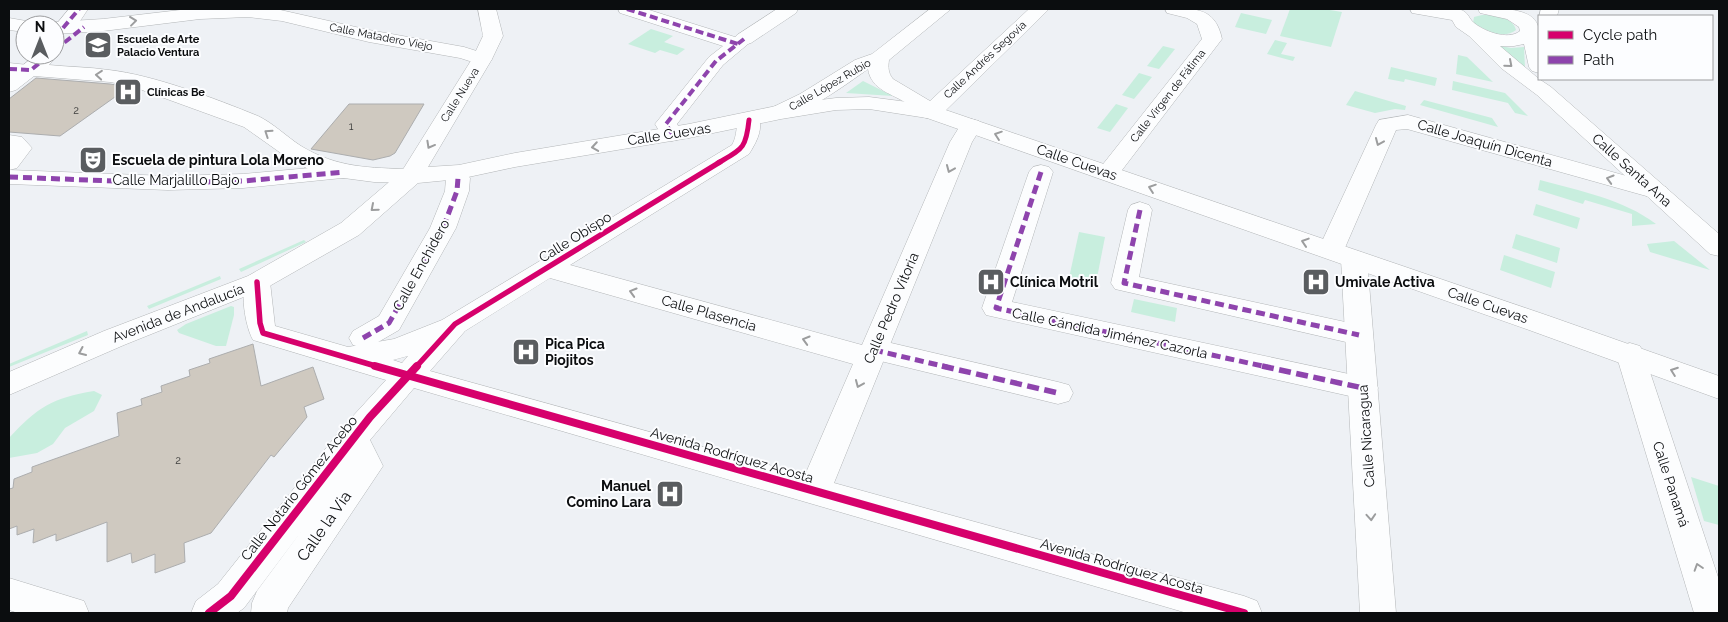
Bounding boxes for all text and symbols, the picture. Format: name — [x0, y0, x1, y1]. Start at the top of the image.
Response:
north arrow — [15, 15, 65, 65]
legend — [1538, 15, 1713, 80]
one-way arrow — [129, 16, 137, 27]
street label: Calle Andrés Segovia — [941, 18, 1029, 102]
text: N — [35, 19, 45, 35]
street label: Calle Matadero Viejo — [328, 21, 434, 54]
text: Cycle path — [1583, 26, 1657, 44]
school or university icon: Escuela de Arte Palacio Ventura — [83, 30, 113, 60]
place label: Escuela de Arte Palacio Ventura — [117, 33, 200, 59]
street label: Calle Virgen de Fátima — [1128, 47, 1208, 145]
text: Path — [1583, 51, 1614, 69]
street label: Calle López Rubio — [787, 56, 874, 114]
one-way arrow — [1503, 58, 1512, 67]
street label: Calle Nueva — [438, 65, 482, 125]
one-way arrow — [95, 69, 103, 80]
hospital icon: Clínicas Be — [113, 77, 143, 107]
place label: Clínicas Be — [147, 86, 205, 99]
house number: 2 — [73, 104, 79, 117]
street label: Calle Joaquín Dicenta — [1416, 116, 1554, 170]
street label: Calle Cuevas — [626, 119, 712, 148]
house number: 1 — [349, 120, 354, 133]
one-way arrow — [264, 130, 274, 139]
street label: Calle Santa Ana — [1589, 130, 1675, 210]
one-way arrow — [995, 131, 1003, 141]
one-way arrow — [1375, 137, 1386, 146]
one-way arrow — [426, 140, 436, 149]
one-way arrow — [591, 141, 600, 151]
street label: Calle Cuevas — [1035, 141, 1120, 183]
theatre icon: Escuela de pintura Lola Moreno — [78, 145, 108, 175]
place label: Escuela de pintura Lola Moreno — [112, 152, 325, 168]
one-way arrow — [945, 164, 956, 173]
street label: Calle Marjalillo Bajo — [113, 172, 239, 188]
one-way arrow — [1606, 174, 1614, 184]
one-way arrow — [1148, 184, 1157, 194]
one-way arrow — [371, 202, 380, 211]
street label: Calle Obispo — [536, 208, 614, 266]
street label: Calle Enchidero — [389, 216, 453, 314]
one-way arrow — [1302, 238, 1310, 248]
street label: Calle Pedro Vitoria — [860, 250, 922, 366]
hospital icon: Clínica Motril — [976, 267, 1006, 297]
hospital icon: Umivale Activa — [1301, 267, 1331, 297]
place label: Clínica Motril — [1010, 274, 1099, 290]
place label: Umivale Activa — [1335, 274, 1435, 290]
street label: Avenida de Andalucía — [110, 280, 246, 346]
street label: Calle Cuevas — [1446, 284, 1531, 326]
one-way arrow — [628, 287, 637, 298]
street label: Calle Plasencia — [660, 292, 758, 334]
street label: Calle Cándida Jiménez Cazorla — [1011, 304, 1209, 362]
place label: Pica Pica Piojitos — [545, 336, 605, 368]
one-way arrow — [802, 336, 811, 346]
hospital icon: Pica Pica Piojitos — [511, 337, 541, 367]
one-way arrow — [78, 345, 87, 356]
one-way arrow — [1670, 367, 1678, 377]
one-way arrow — [855, 379, 865, 387]
street label: Calle Nicaragua — [1354, 384, 1378, 488]
street label: Calle Notario Gómez Acebo — [238, 412, 360, 564]
street label: Avenida Rodríguez Acosta — [649, 424, 815, 486]
street label: Calle Panamá — [1650, 439, 1692, 529]
house number: 2 — [175, 454, 181, 467]
place label: Manuel Comino Lara — [566, 478, 652, 510]
hospital icon: Manuel Comino Lara — [655, 479, 685, 509]
street label: Calle la Via — [293, 487, 355, 565]
one-way arrow — [1366, 513, 1377, 521]
street label: Avenida Rodríguez Acosta — [1039, 535, 1205, 597]
one-way arrow — [1693, 563, 1703, 571]

